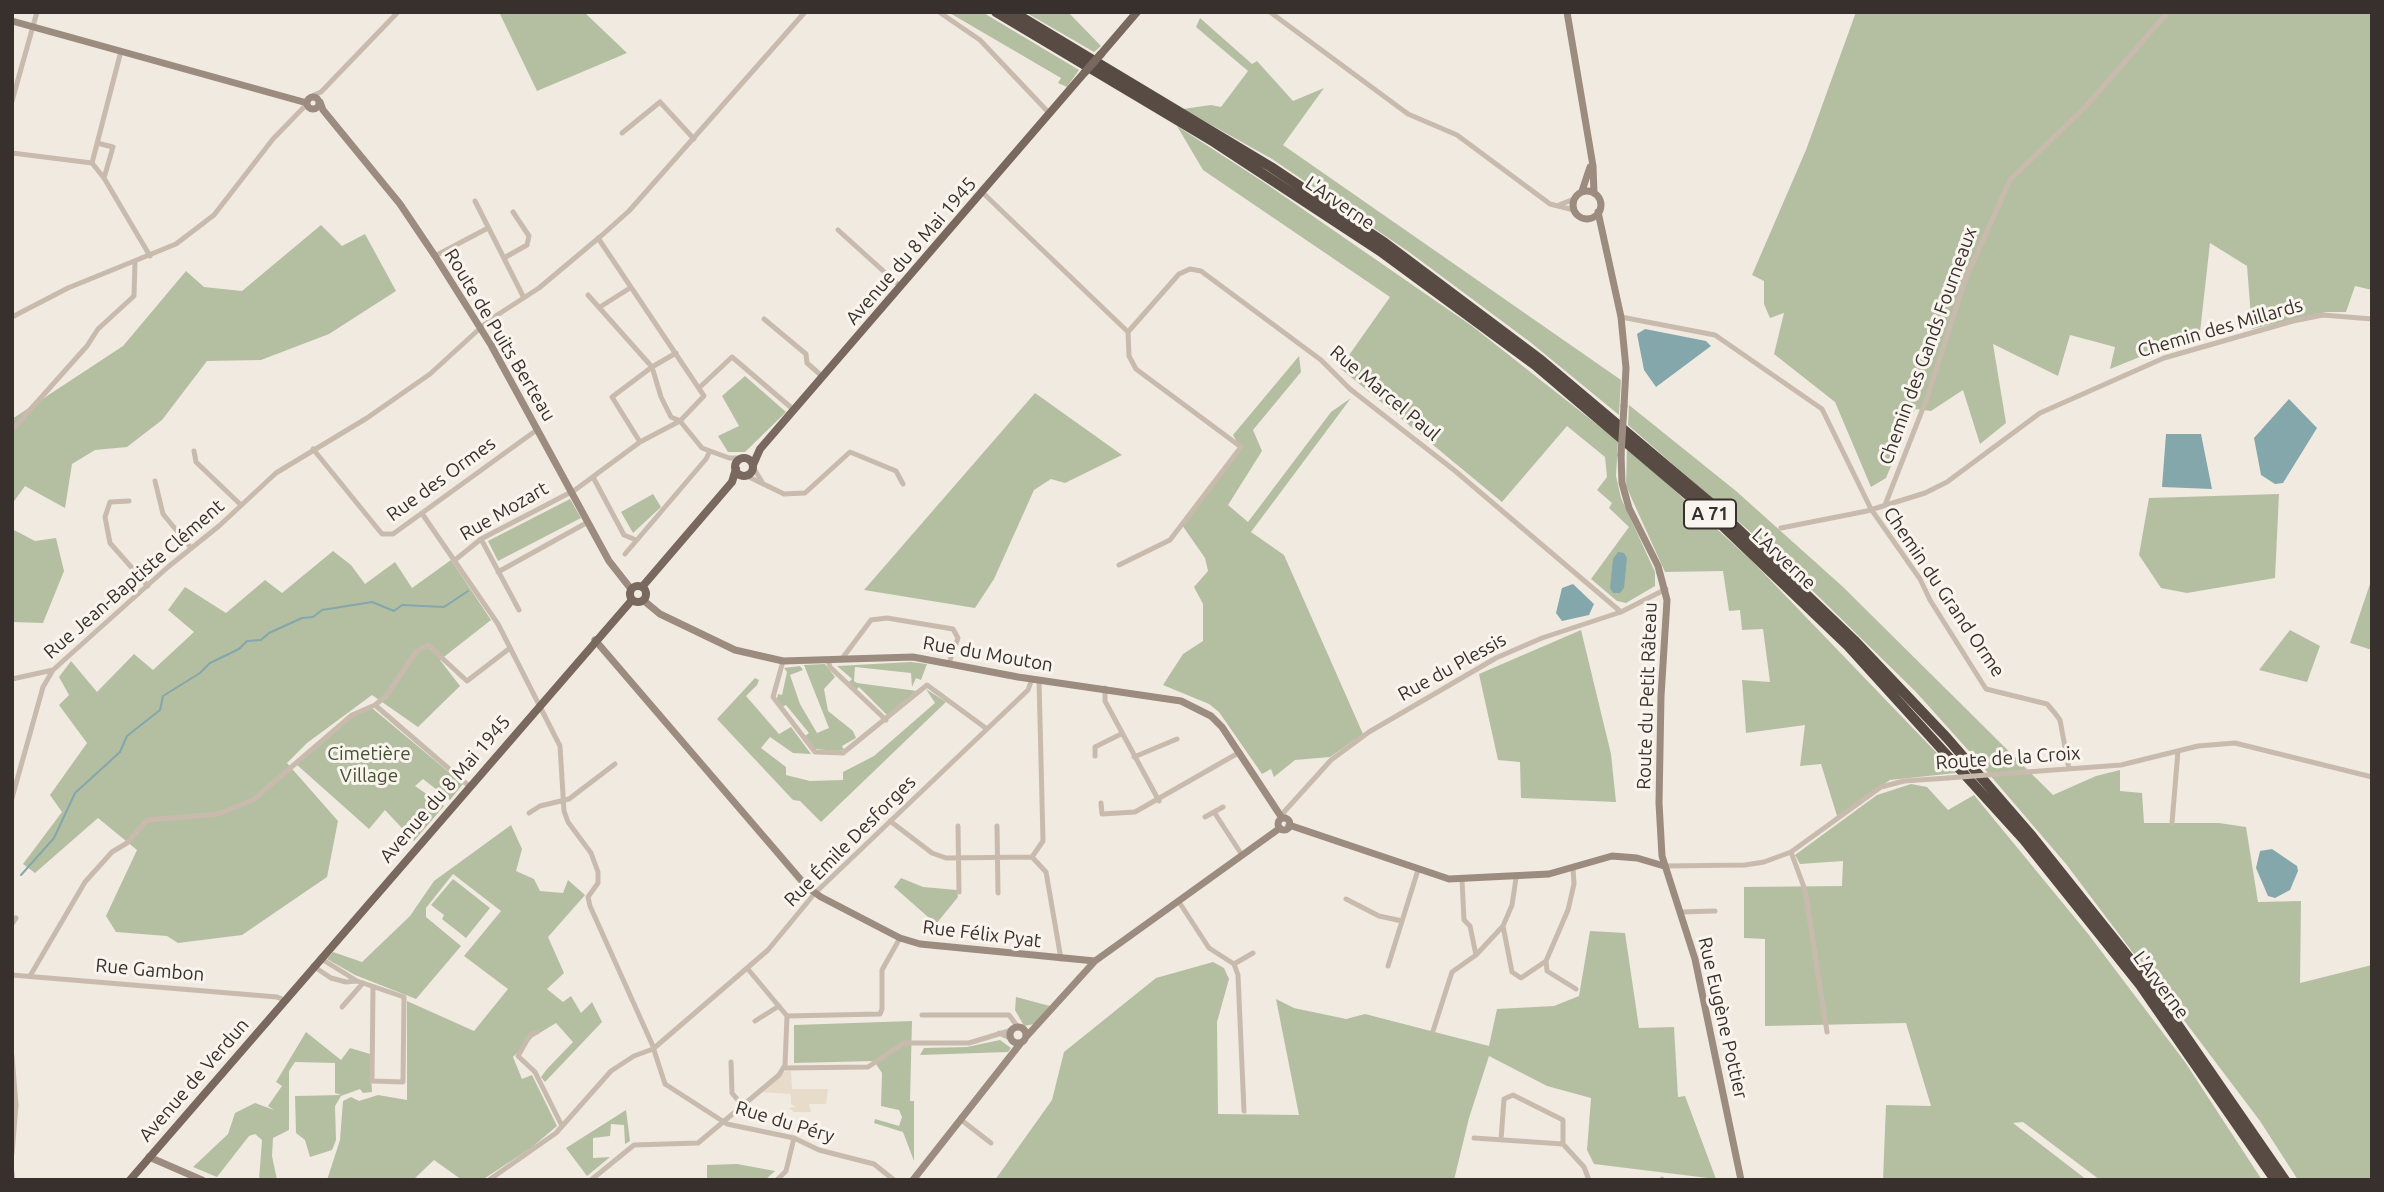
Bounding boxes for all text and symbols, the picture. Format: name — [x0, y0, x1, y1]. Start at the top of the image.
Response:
street label: L'Arverne — [1301, 171, 1379, 235]
street label: Avenue du 8 Mai 1945 — [841, 173, 981, 329]
street label: Chemin des Gands Fourneaux — [1874, 224, 1982, 468]
street label: Route de Puits Berteau — [439, 245, 561, 425]
street label: Chemin des Millards — [2135, 293, 2305, 363]
street label: Rue Marcel Paul — [1325, 340, 1445, 446]
street label: Rue des Ormes — [382, 432, 500, 526]
street label: Rue Mozart — [456, 477, 552, 545]
street label: Rue Jean-Baptiste Clément — [39, 495, 229, 663]
road number: A 71 — [1684, 500, 1736, 528]
street label: Chemin du Grand Orme — [1879, 503, 2009, 681]
street label: L'Arverne — [1747, 524, 1821, 594]
street label: Route du Petit Râteau — [1632, 602, 1662, 790]
street label: Rue du Plessis — [1394, 628, 1510, 706]
street label: Rue du Mouton — [921, 631, 1055, 677]
street label: Avenue du 8 Mai 1945 — [375, 711, 515, 867]
street label: Route de la Croix — [1935, 742, 2081, 774]
park label: Cimetière Village — [327, 743, 411, 787]
street label: Rue Émile Desforges — [780, 771, 920, 911]
street label: Rue Félix Pyat — [921, 915, 1043, 953]
street label: Rue Eugène Pottier — [1693, 935, 1753, 1101]
street label: L'Arverne — [2128, 947, 2194, 1023]
street label: Rue Gambon — [95, 954, 205, 986]
street label: Avenue de Verdun — [134, 1014, 254, 1146]
street label: Rue du Péry — [733, 1096, 837, 1148]

